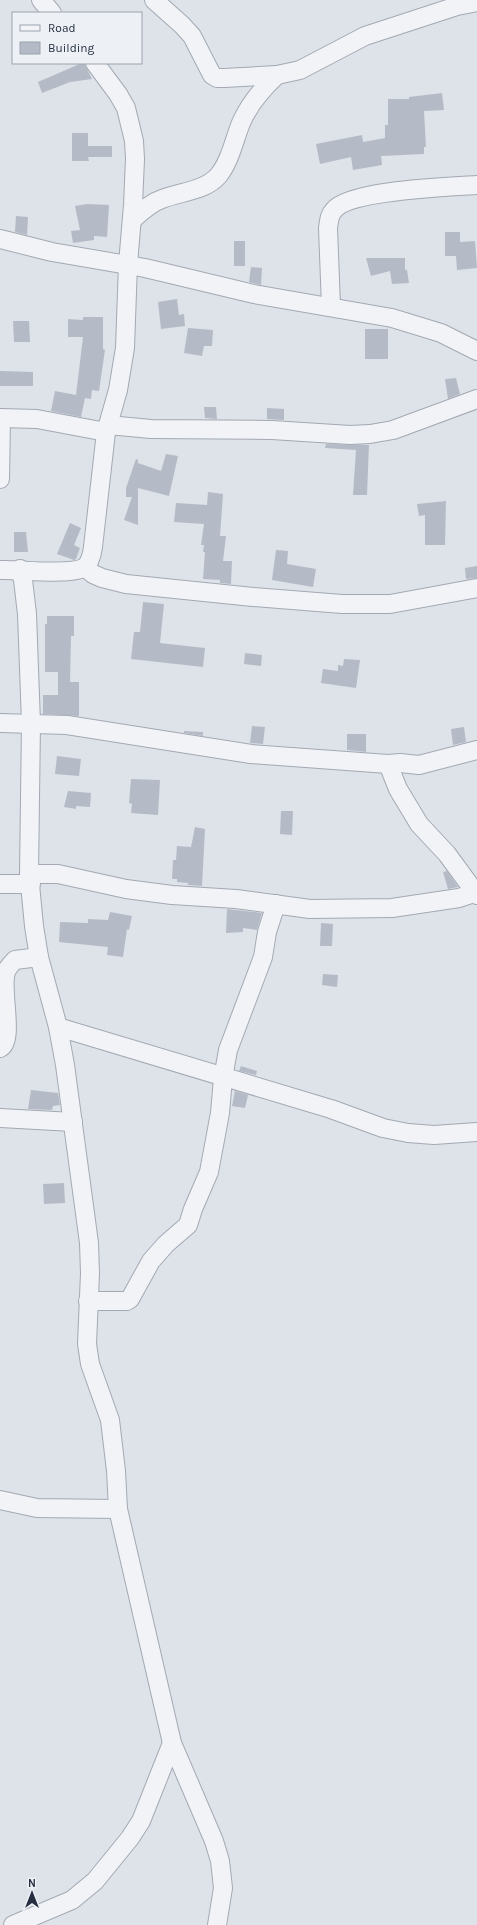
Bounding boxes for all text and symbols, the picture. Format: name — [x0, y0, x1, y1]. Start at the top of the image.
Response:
legend — [12, 12, 142, 64]
text: Road — [48, 21, 76, 35]
text: Building — [48, 41, 95, 55]
north arrow — [12, 1873, 52, 1913]
text: N — [28, 1877, 36, 1890]

